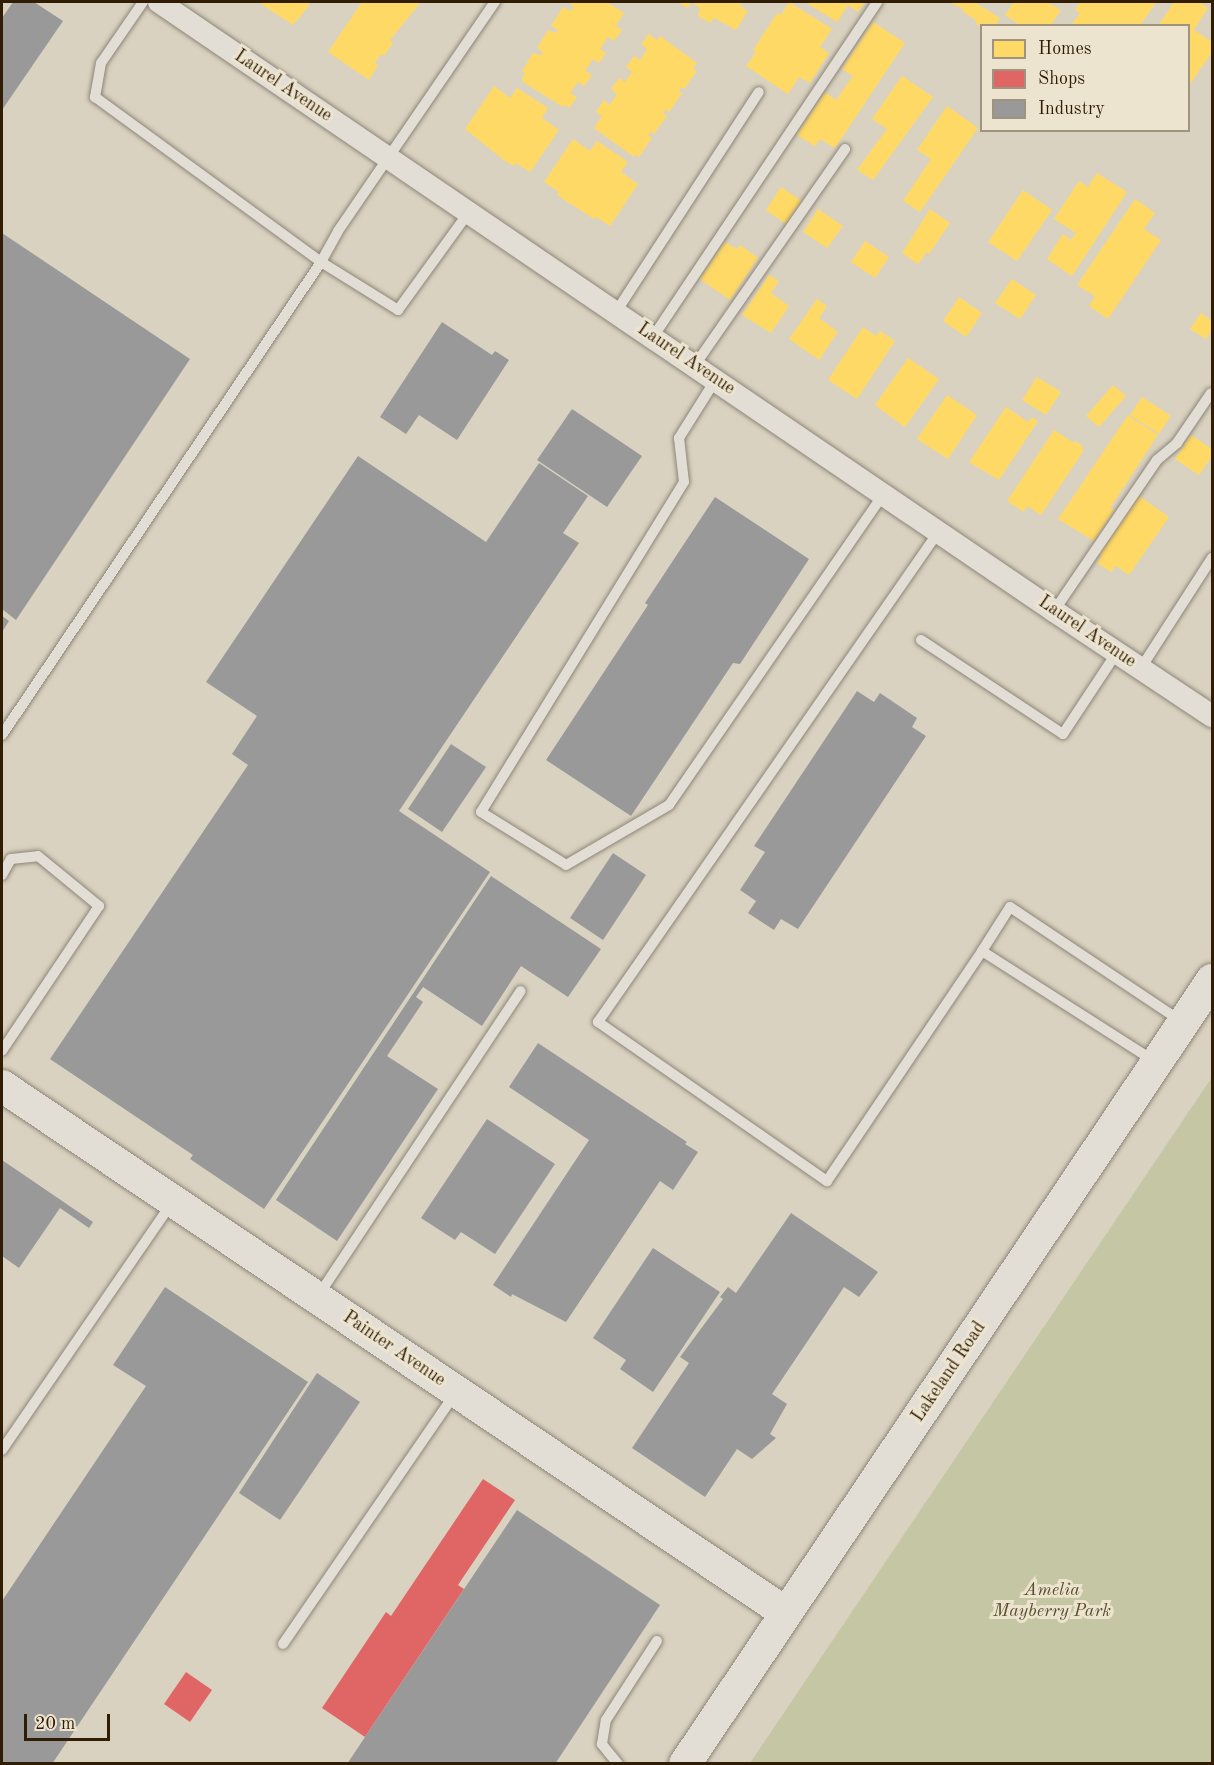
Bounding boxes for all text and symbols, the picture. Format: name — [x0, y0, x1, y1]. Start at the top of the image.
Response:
legend — [980, 24, 1190, 132]
text: Homes — [1038, 40, 1092, 58]
street label: Laurel Avenue — [230, 45, 336, 127]
text: Shops — [1038, 70, 1085, 88]
text: Industry — [1038, 100, 1105, 118]
street label: Laurel Avenue — [633, 318, 739, 400]
street label: Laurel Avenue — [1034, 591, 1140, 673]
street label: Painter Avenue — [339, 1307, 449, 1391]
street label: Lakeland Road — [907, 1318, 991, 1426]
park label: Amelia Mayberry Park — [993, 1580, 1111, 1622]
scale bar — [27, 1702, 112, 1740]
text: 20 m — [35, 1715, 75, 1733]

